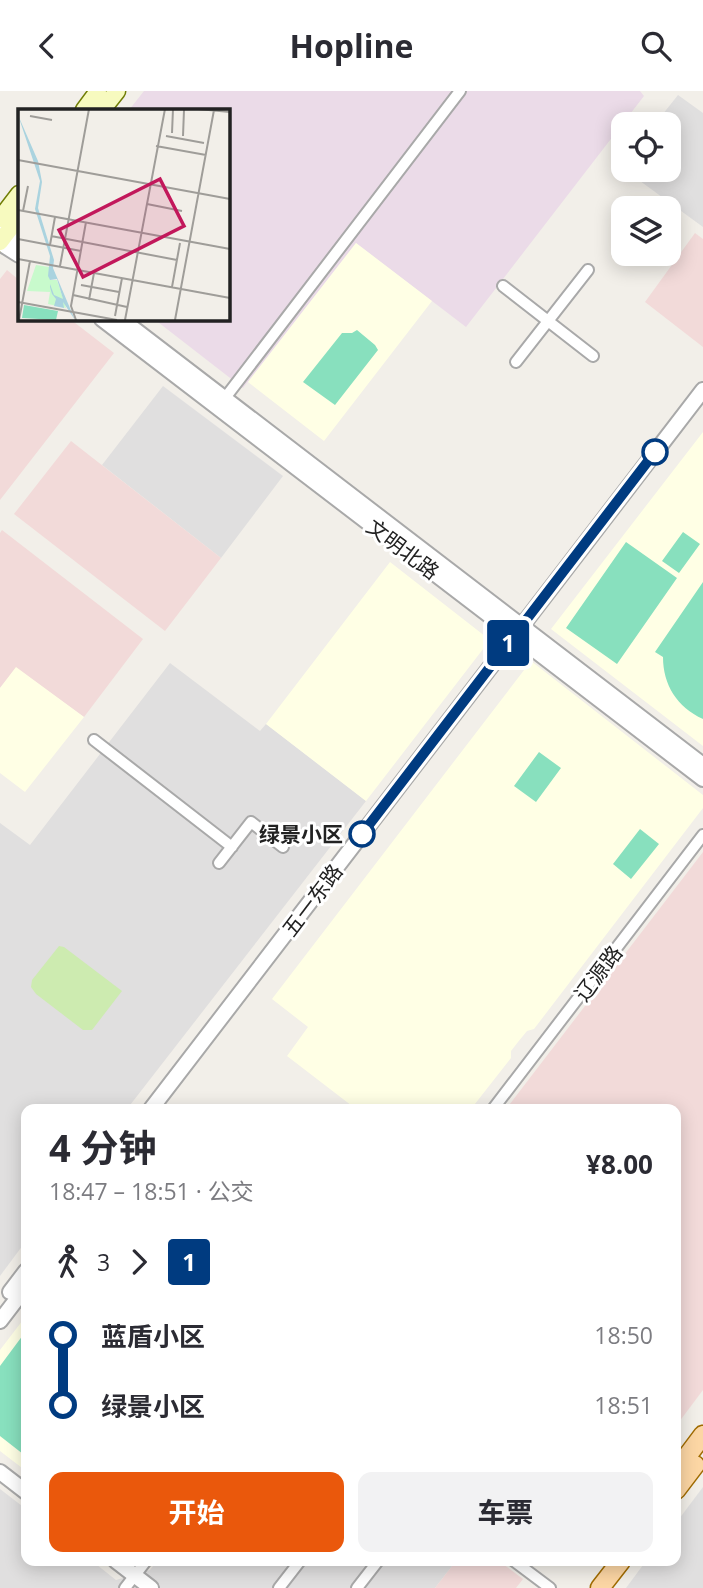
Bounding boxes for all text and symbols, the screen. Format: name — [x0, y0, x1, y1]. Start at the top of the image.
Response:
text: Hopline — [289, 24, 414, 67]
icon: back — [28, 27, 66, 65]
icon: search — [637, 27, 675, 65]
inset map — [18, 109, 229, 320]
map controls — [611, 112, 681, 266]
button: locate — [611, 112, 681, 182]
button: layers — [611, 196, 681, 266]
unlabelled marker — [642, 439, 668, 465]
street label: 文明北路 — [361, 513, 445, 585]
line badge: 1 — [485, 620, 531, 666]
text: 1 — [501, 626, 515, 659]
place label: 绿景小区 — [259, 820, 343, 848]
marker: 绿景小区 — [349, 821, 375, 847]
street label: 五一东路 — [276, 858, 348, 942]
street label: 辽源路 — [568, 939, 628, 1007]
text: 4 分钟 — [49, 1121, 157, 1173]
text: ¥8.00 — [586, 1146, 653, 1182]
text: 18:47 – 18:51 · 公交 — [49, 1175, 254, 1207]
icon: walk — [49, 1243, 87, 1281]
icon: forward — [120, 1243, 158, 1281]
text: 1 — [182, 1245, 196, 1278]
text: 3 — [97, 1246, 110, 1278]
text: 蓝盾小区 — [101, 1318, 205, 1354]
text: 18:50 — [594, 1319, 653, 1351]
text: 绿景小区 — [101, 1388, 205, 1424]
text: 18:51 — [594, 1389, 653, 1421]
button: 开始 — [49, 1472, 344, 1552]
button: 车票 — [358, 1472, 653, 1552]

